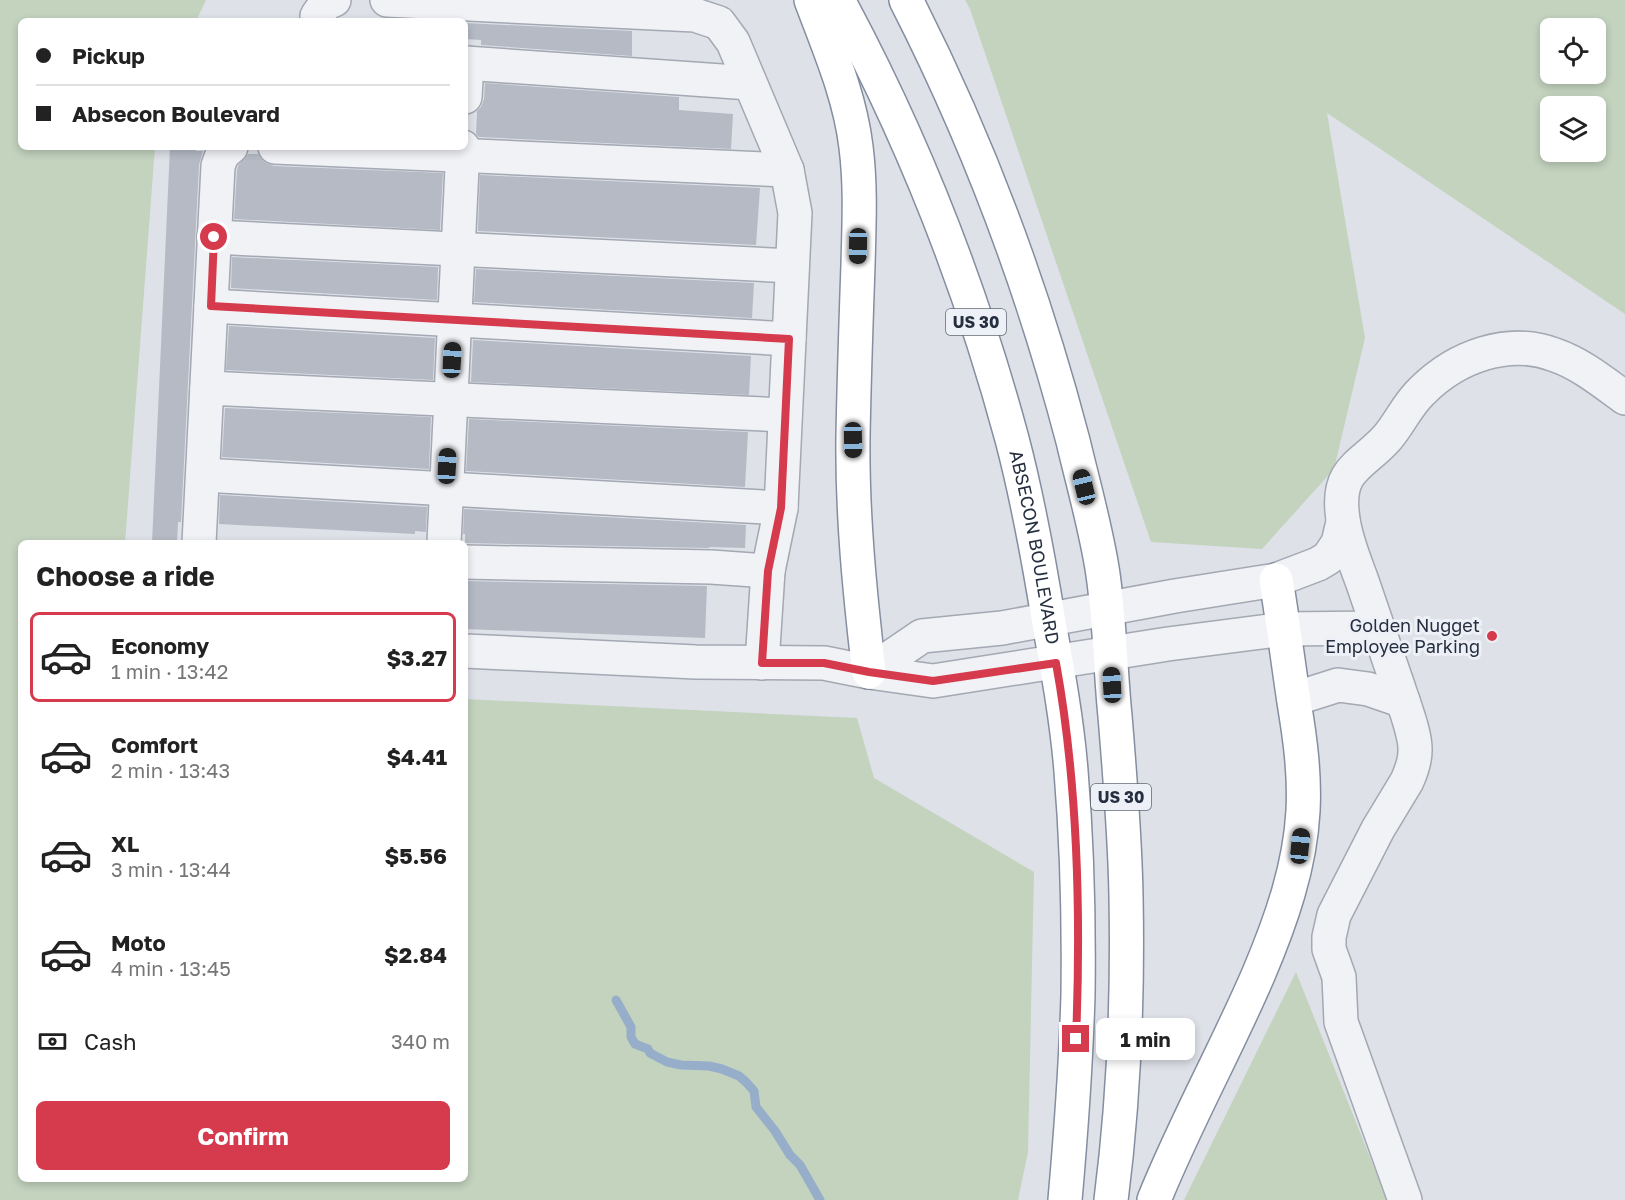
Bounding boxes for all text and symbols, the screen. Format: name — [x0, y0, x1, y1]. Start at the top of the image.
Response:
map controls — [1540, 18, 1606, 162]
button: locate — [1540, 18, 1606, 84]
text: Pickup — [72, 42, 145, 69]
button: layers — [1540, 96, 1606, 162]
text: Absecon Boulevard — [72, 100, 280, 127]
route start — [200, 223, 227, 250]
car — [849, 228, 867, 264]
road number: US 30 — [946, 309, 1006, 335]
car — [442, 342, 462, 378]
car — [844, 422, 862, 458]
car — [437, 448, 457, 484]
street label: ABSECON BOULEVARD — [1005, 448, 1065, 646]
car — [1071, 467, 1097, 507]
text: Choose a ride — [36, 560, 215, 592]
place label: Golden Nugget Employee Parking — [1325, 614, 1480, 657]
marker: Golden Nugget Employee Parking — [1485, 629, 1499, 643]
icon: car — [39, 630, 93, 684]
text: Economy — [111, 632, 209, 659]
text: $3.27 — [386, 644, 447, 671]
text: 1 min · 13:42 — [111, 659, 228, 683]
car — [1102, 667, 1122, 703]
icon: car — [39, 729, 93, 783]
text: Comfort — [111, 731, 198, 758]
text: $4.41 — [386, 743, 447, 770]
text: 2 min · 13:43 — [111, 758, 230, 782]
road number: US 30 — [1091, 784, 1151, 810]
car — [1289, 827, 1311, 865]
icon: car — [39, 828, 93, 882]
text: XL — [111, 830, 139, 857]
text: $5.56 — [384, 842, 447, 869]
text: 3 min · 13:44 — [111, 857, 231, 881]
icon: car — [39, 927, 93, 981]
text: Moto — [111, 929, 166, 956]
text: $2.84 — [384, 941, 447, 968]
text: 4 min · 13:45 — [111, 956, 231, 980]
callout: 1 min — [1097, 1018, 1196, 1060]
icon: cash — [36, 1025, 69, 1058]
route end — [1062, 1025, 1089, 1052]
text: 1 min — [1120, 1027, 1171, 1051]
text: Cash — [84, 1028, 137, 1055]
text: 340 m — [391, 1029, 450, 1053]
button: Confirm — [36, 1101, 450, 1170]

